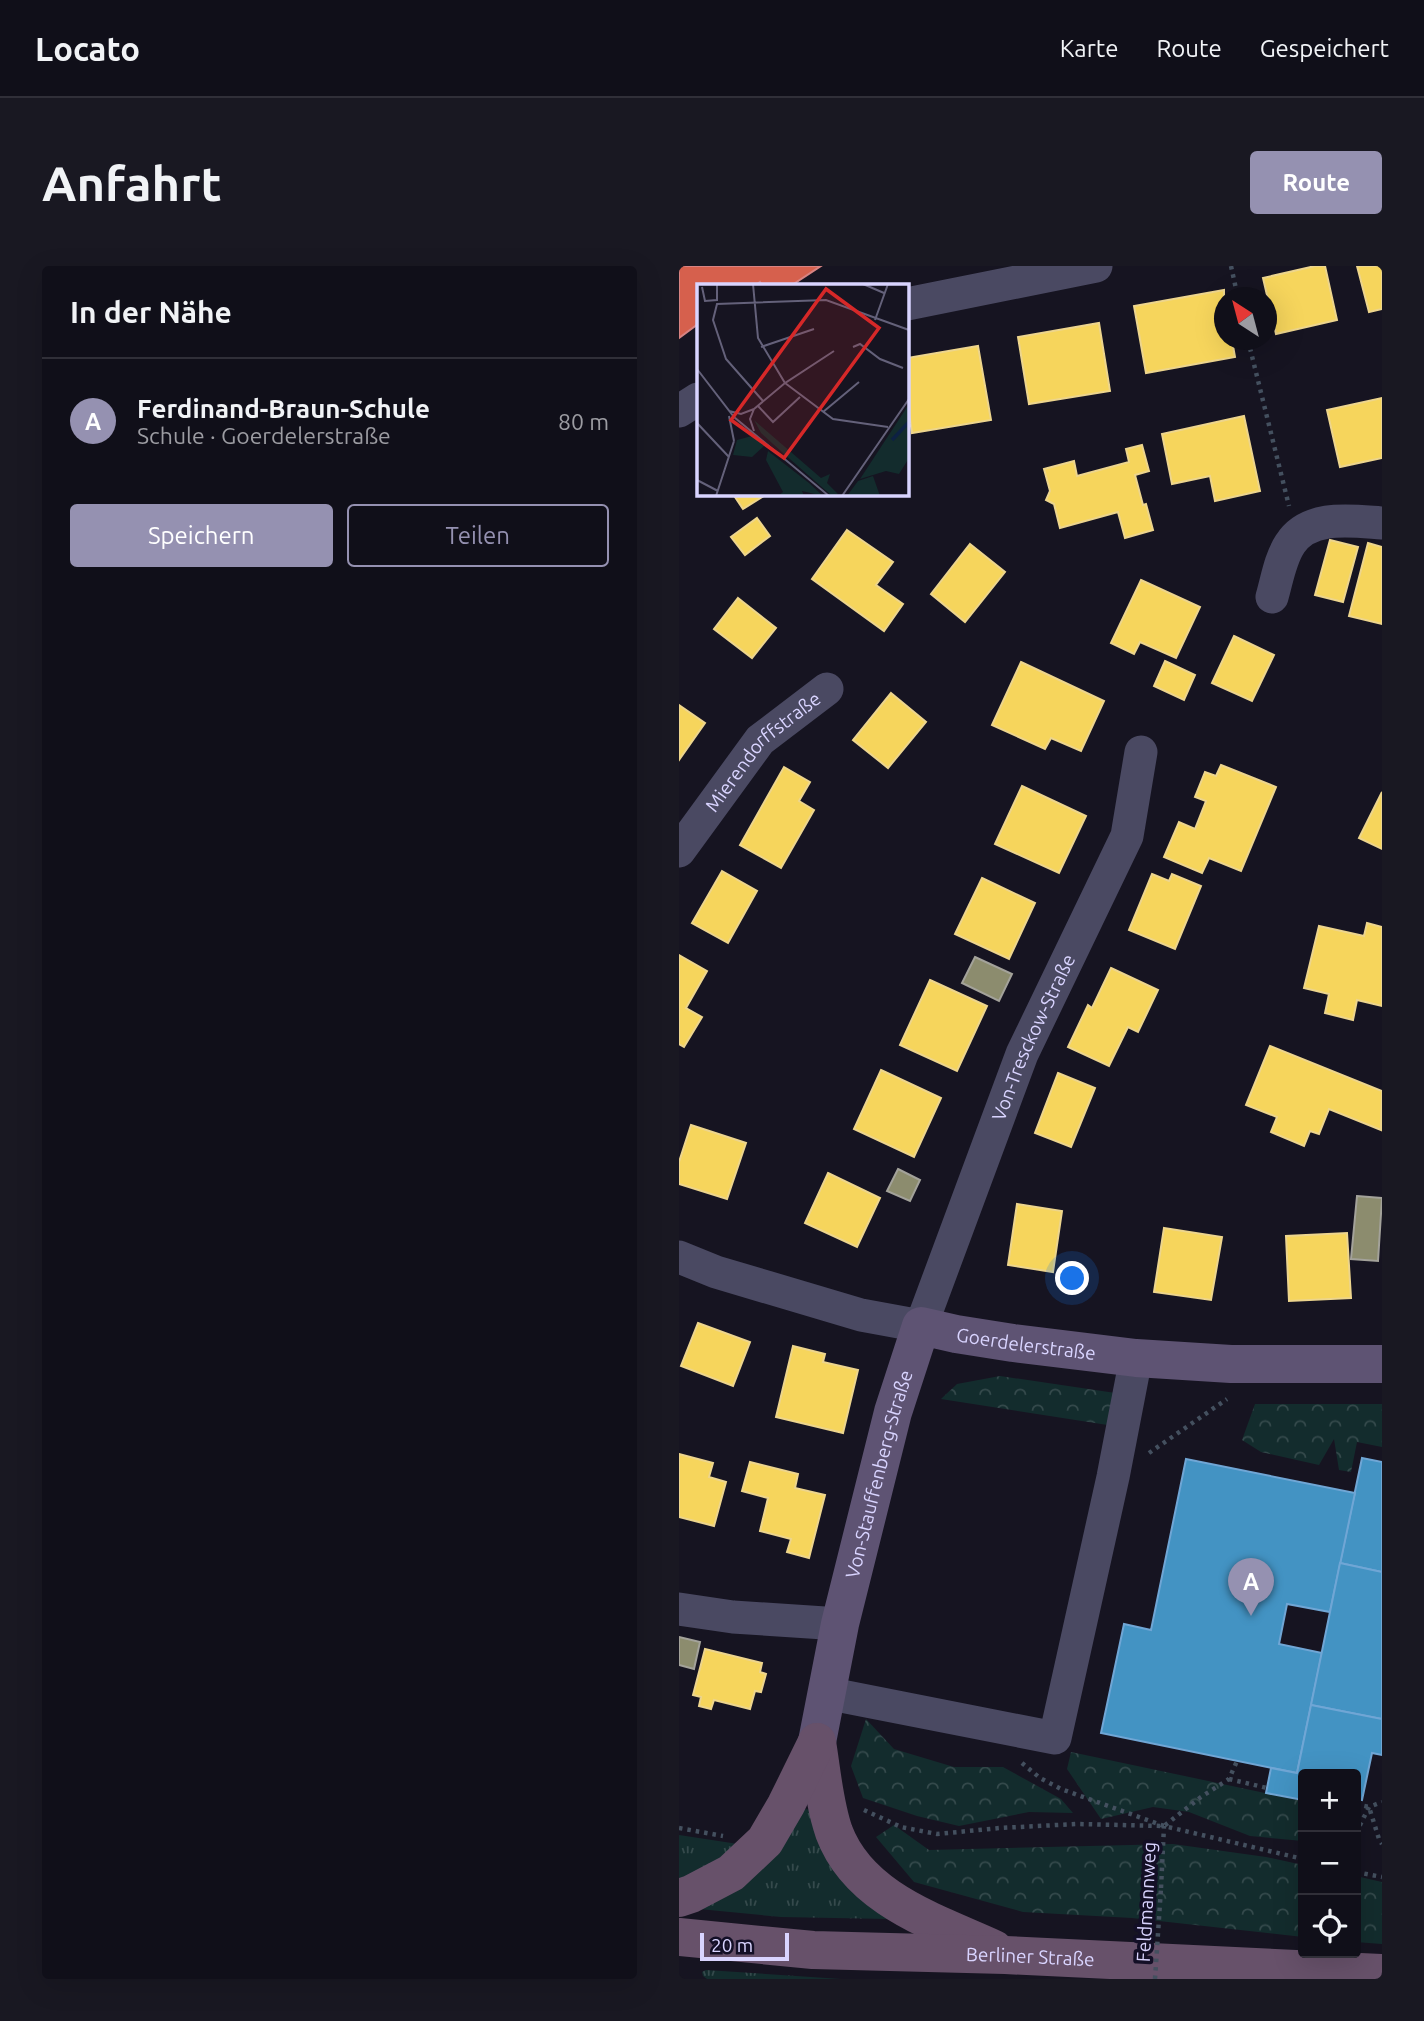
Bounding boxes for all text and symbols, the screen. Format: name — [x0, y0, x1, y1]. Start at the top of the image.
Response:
text: Locato — [35, 30, 140, 67]
text: Karte — [1060, 35, 1118, 62]
text: Route — [1156, 35, 1222, 62]
text: Gespeichert — [1260, 35, 1389, 62]
button: Route — [1250, 151, 1382, 214]
text: Anfahrt — [42, 155, 222, 210]
inset map — [697, 284, 908, 495]
north arrow — [1214, 287, 1277, 350]
text: In der Nähe — [70, 295, 232, 329]
text: Ferdinand-Braun-Schule — [137, 394, 430, 423]
text: A — [85, 409, 101, 434]
text: 80 m — [558, 409, 609, 434]
text: Schule · Goerdelerstraße — [137, 423, 391, 448]
button: Speichern — [70, 504, 333, 567]
button: Teilen — [347, 504, 609, 567]
street label: Mierendorffstraße — [701, 687, 825, 816]
street label: Von-Tresckow-Straße — [987, 951, 1079, 1124]
your location — [1055, 1261, 1089, 1295]
street label: Goerdelerstraße — [955, 1323, 1097, 1364]
street label: Von-Stauffenberg-Straße — [841, 1367, 917, 1580]
pin: A — [1228, 1558, 1274, 1616]
map controls — [1298, 1769, 1361, 1958]
button: + — [1298, 1769, 1361, 1832]
button: − — [1298, 1832, 1361, 1895]
street label: Feldmannweg — [1132, 1841, 1160, 1963]
button: locate — [1298, 1895, 1361, 1958]
scale bar — [700, 1930, 789, 1962]
text: 20 m — [711, 1934, 753, 1956]
street label: Berliner Straße — [966, 1943, 1095, 1970]

